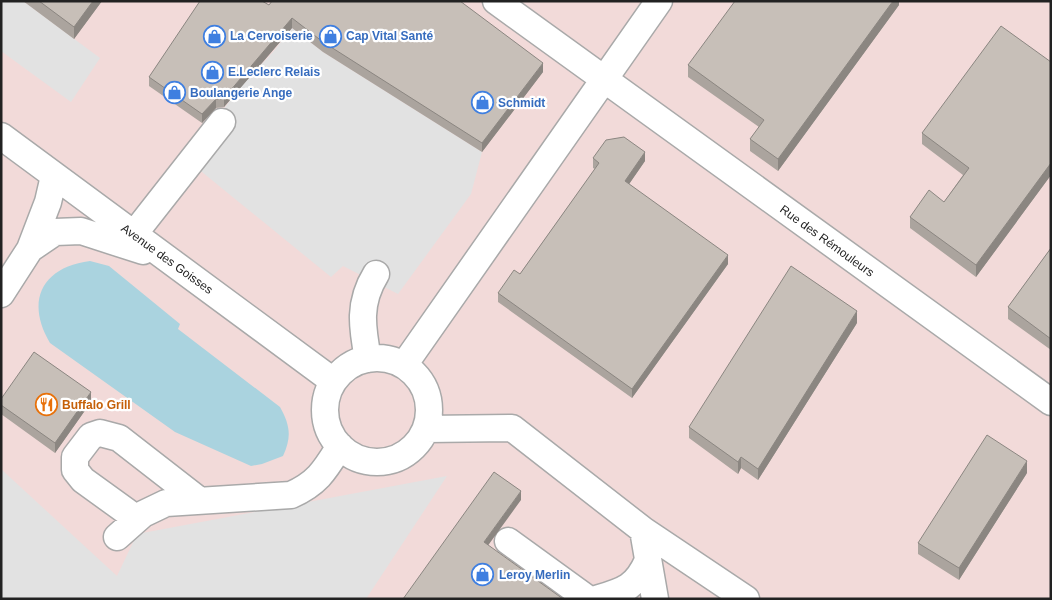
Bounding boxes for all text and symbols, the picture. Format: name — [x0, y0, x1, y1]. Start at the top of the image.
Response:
shop icon: La Cervoiserie — [202, 24, 226, 48]
shop icon: Cap Vital Santé — [318, 24, 342, 48]
place label: La Cervoiserie — [230, 29, 313, 43]
place label: Cap Vital Santé — [346, 29, 433, 43]
shop icon: E.Leclerc Relais — [200, 60, 224, 84]
place label: E.Leclerc Relais — [228, 65, 320, 79]
shop icon: Boulangerie Ange — [162, 81, 186, 105]
place label: Boulangerie Ange — [190, 86, 293, 100]
shop icon: Schmidt — [470, 91, 494, 115]
place label: Schmidt — [498, 96, 545, 110]
street label: Rue des Rémouleurs — [777, 202, 877, 280]
street label: Avenue des Goisses — [118, 221, 216, 297]
restaurant icon: Buffalo Grill — [34, 393, 58, 417]
place label: Buffalo Grill — [62, 398, 131, 412]
shop icon: Leroy Merlin — [471, 563, 495, 587]
place label: Leroy Merlin — [499, 568, 570, 582]

